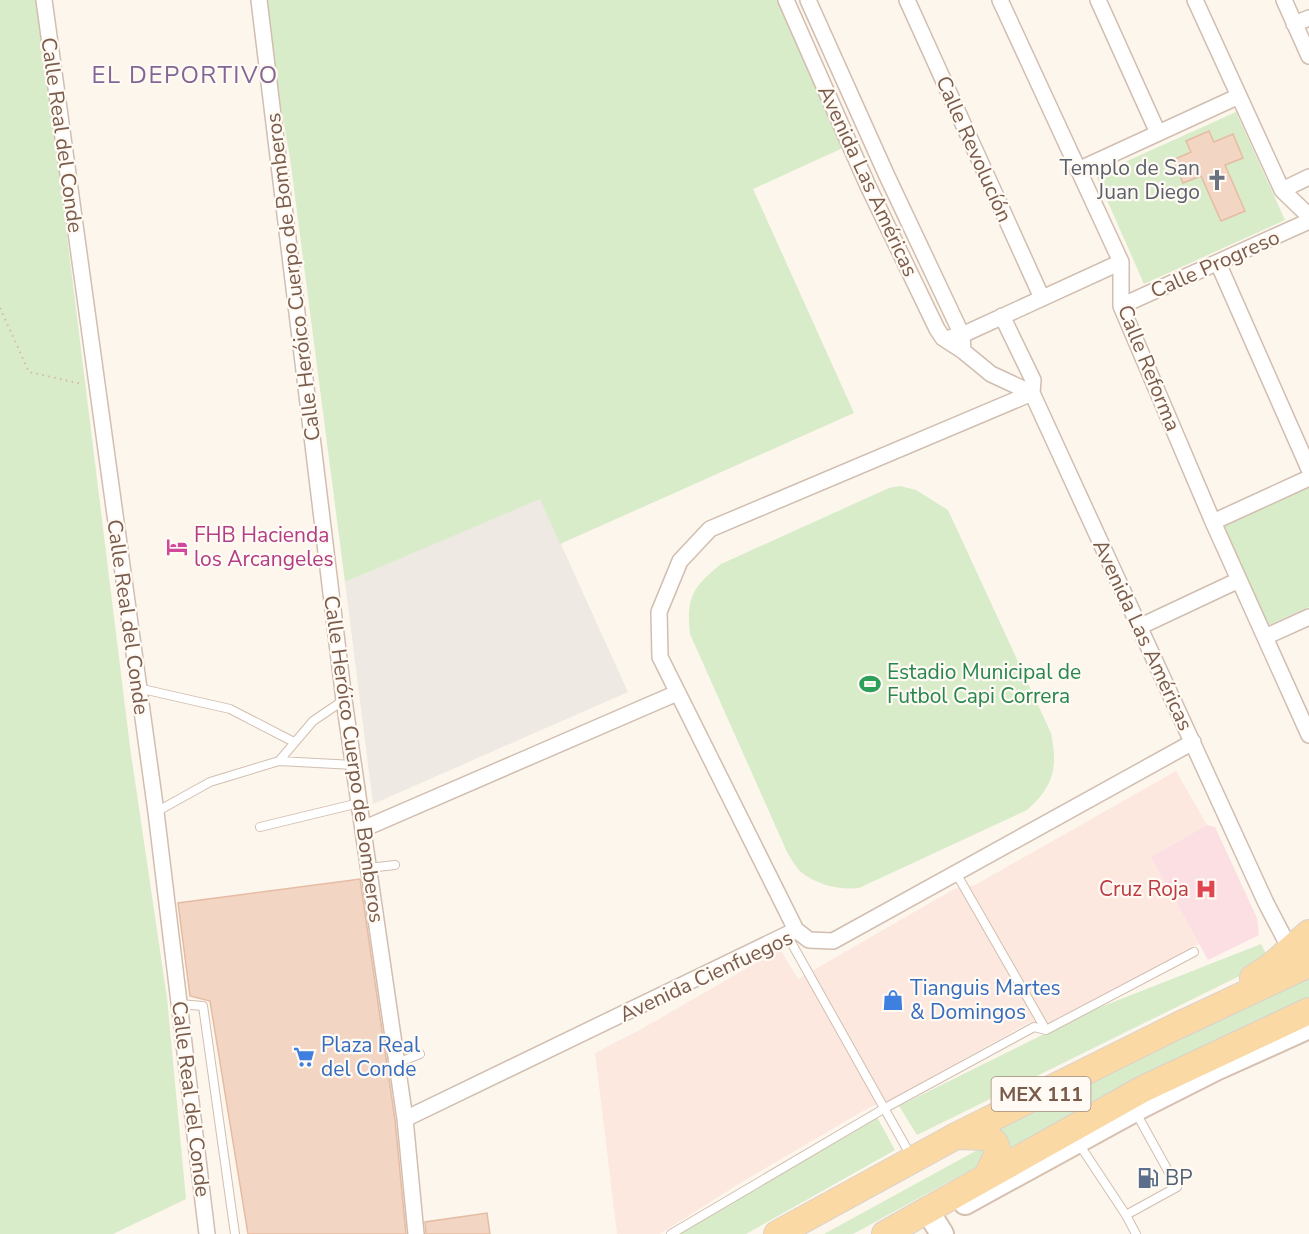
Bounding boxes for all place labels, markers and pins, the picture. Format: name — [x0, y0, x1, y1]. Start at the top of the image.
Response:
place label: Templo de San Juan Diego — [1060, 154, 1200, 206]
church icon: Templo de San Juan Diego — [1205, 168, 1229, 192]
place label: FHB Hacienda los Arcangeles — [194, 521, 334, 573]
hotel icon: FHB Hacienda los Arcangeles — [165, 535, 189, 559]
place label: Estadio Municipal de Futbol Capi Correra — [887, 658, 1081, 710]
sports icon: Estadio Municipal de Futbol Capi Correra — [858, 672, 882, 696]
place label: Cruz Roja — [1099, 875, 1189, 903]
hospital icon: Cruz Roja — [1194, 877, 1218, 901]
place label: Tianguis Martes & Domingos — [910, 974, 1061, 1026]
shop icon: Tianguis Martes & Domingos — [881, 988, 905, 1012]
place label: Plaza Real del Conde — [321, 1031, 421, 1083]
supermarket icon: Plaza Real del Conde — [292, 1045, 316, 1069]
place label: BP — [1165, 1164, 1193, 1192]
fuel station icon: BP — [1136, 1166, 1160, 1190]

